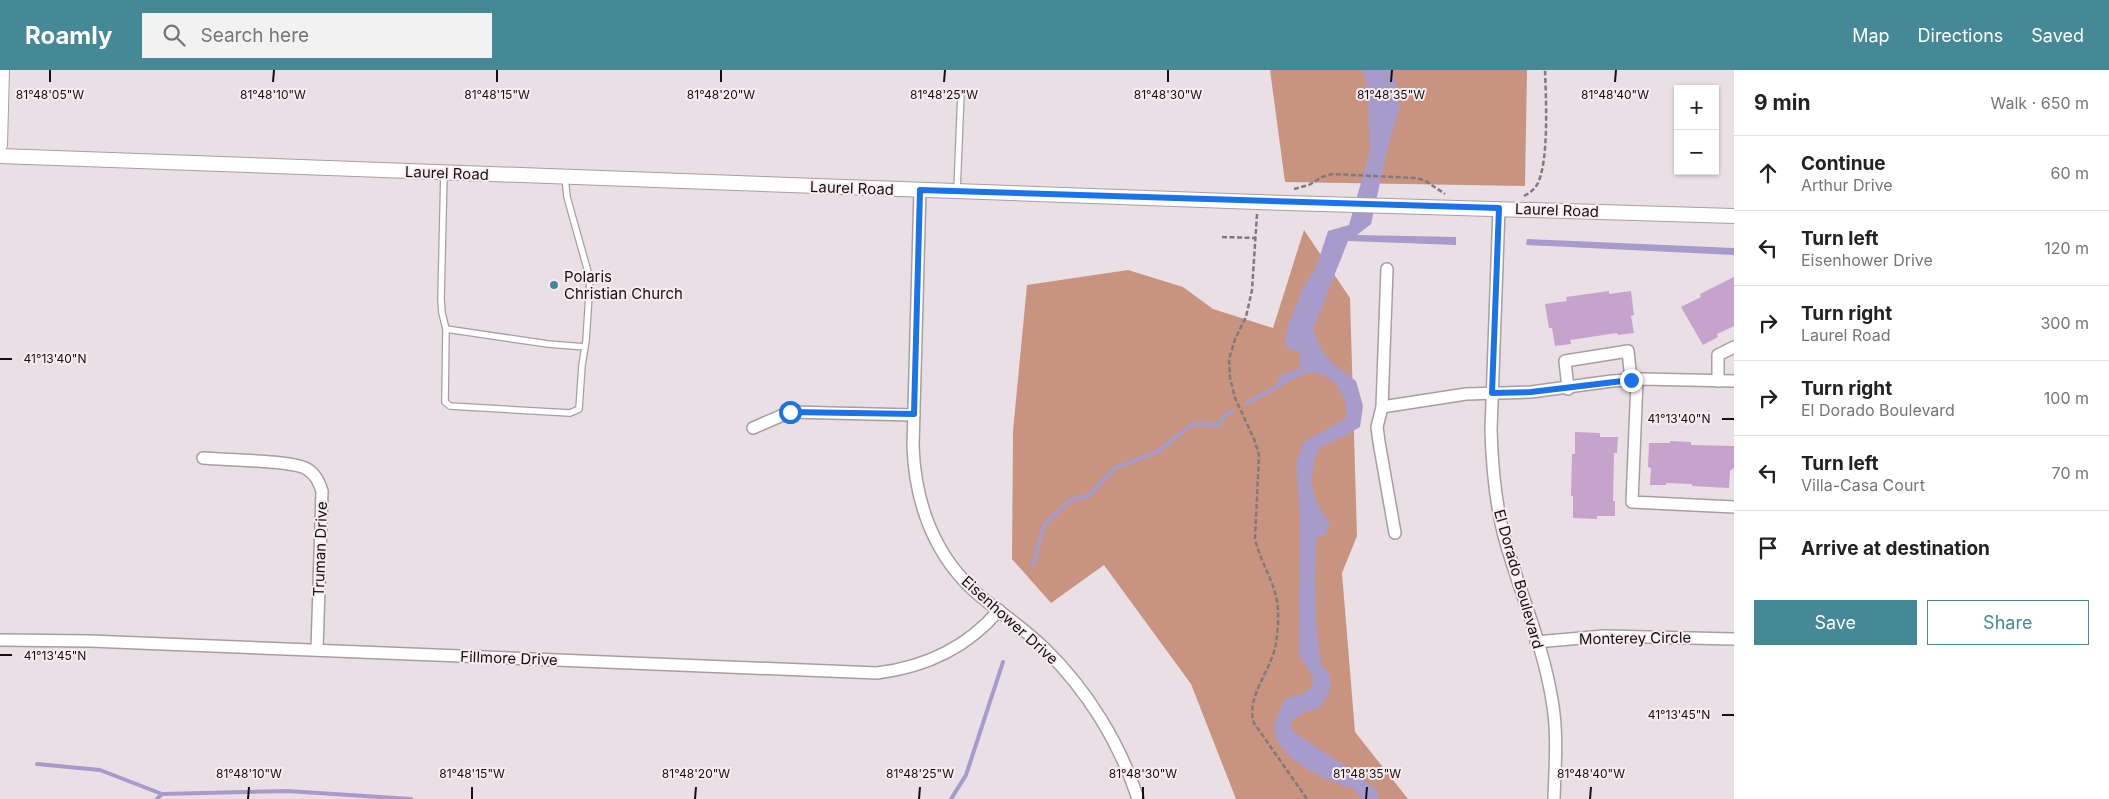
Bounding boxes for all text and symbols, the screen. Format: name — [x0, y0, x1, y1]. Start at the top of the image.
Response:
search box — [142, 13, 492, 58]
text: Roamly — [25, 21, 112, 50]
icon: search — [160, 21, 188, 49]
text: Search here — [200, 24, 309, 47]
text: Map — [1852, 25, 1890, 46]
text: Directions — [1918, 25, 2003, 46]
text: Saved — [2031, 25, 2084, 46]
map controls — [1674, 85, 1719, 175]
button: + — [1674, 85, 1719, 130]
text: 81°48'05"W — [16, 87, 84, 102]
text: 81°48'10"W — [240, 87, 306, 102]
text: 81°48'15"W — [464, 87, 530, 102]
text: 81°48'20"W — [687, 87, 755, 102]
text: 81°48'25"W — [910, 87, 978, 102]
text: 81°48'30"W — [1134, 87, 1202, 102]
text: 81°48'35"W — [1357, 87, 1425, 102]
text: 81°48'40"W — [1581, 87, 1649, 102]
text: 9 min — [1754, 90, 1811, 115]
text: Walk · 650 m — [1991, 93, 2089, 113]
button: − — [1674, 130, 1719, 175]
text: Continue — [1801, 152, 1886, 175]
icon: ahead — [1754, 159, 1782, 187]
street label: Laurel Road — [405, 162, 489, 184]
text: 60 m — [2050, 163, 2089, 183]
text: Arthur Drive — [1801, 175, 1893, 195]
street label: Laurel Road — [810, 177, 894, 199]
street label: Laurel Road — [1515, 199, 1599, 221]
text: Turn left — [1801, 227, 1879, 250]
icon: left — [1754, 234, 1782, 262]
text: 120 m — [2044, 238, 2089, 258]
text: Eisenhower Drive — [1801, 250, 1933, 270]
place label: Polaris Christian Church — [564, 267, 683, 303]
marker: Polaris Christian Church — [548, 279, 560, 291]
text: Turn right — [1801, 302, 1892, 325]
icon: right — [1754, 309, 1782, 337]
text: 300 m — [2040, 313, 2089, 333]
text: Laurel Road — [1801, 325, 1891, 345]
text: 41°13'40"N — [24, 351, 86, 366]
route end — [1620, 369, 1643, 392]
text: Turn right — [1801, 377, 1892, 400]
icon: right — [1754, 384, 1782, 412]
text: 100 m — [2044, 388, 2089, 408]
text: El Dorado Boulevard — [1801, 400, 1955, 420]
route start — [779, 401, 802, 424]
text: 41°13'40"N — [1648, 411, 1710, 426]
text: Turn left — [1801, 452, 1879, 475]
icon: left — [1754, 459, 1782, 487]
text: 70 m — [2052, 463, 2089, 483]
text: Villa-Casa Court — [1801, 475, 1925, 495]
street label: Truman Drive — [309, 501, 331, 597]
street label: El Dorado Boulevard — [1490, 507, 1548, 651]
icon: arrive — [1754, 534, 1782, 562]
text: Arrive at destination — [1801, 537, 1990, 560]
street label: Eisenhower Drive — [958, 572, 1062, 668]
button: Save — [1754, 600, 1917, 645]
button: Share — [1927, 600, 2089, 645]
street label: Monterey Circle — [1579, 628, 1691, 648]
street label: Fillmore Drive — [460, 647, 558, 669]
text: 41°13'45"N — [24, 648, 86, 663]
text: 41°13'45"N — [1648, 707, 1710, 722]
text: 81°48'10"W — [216, 766, 282, 781]
text: 81°48'15"W — [439, 766, 505, 781]
text: 81°48'20"W — [662, 766, 730, 781]
text: 81°48'25"W — [886, 766, 954, 781]
text: 81°48'30"W — [1109, 766, 1177, 781]
text: 81°48'35"W — [1333, 766, 1401, 781]
text: 81°48'40"W — [1557, 766, 1625, 781]

